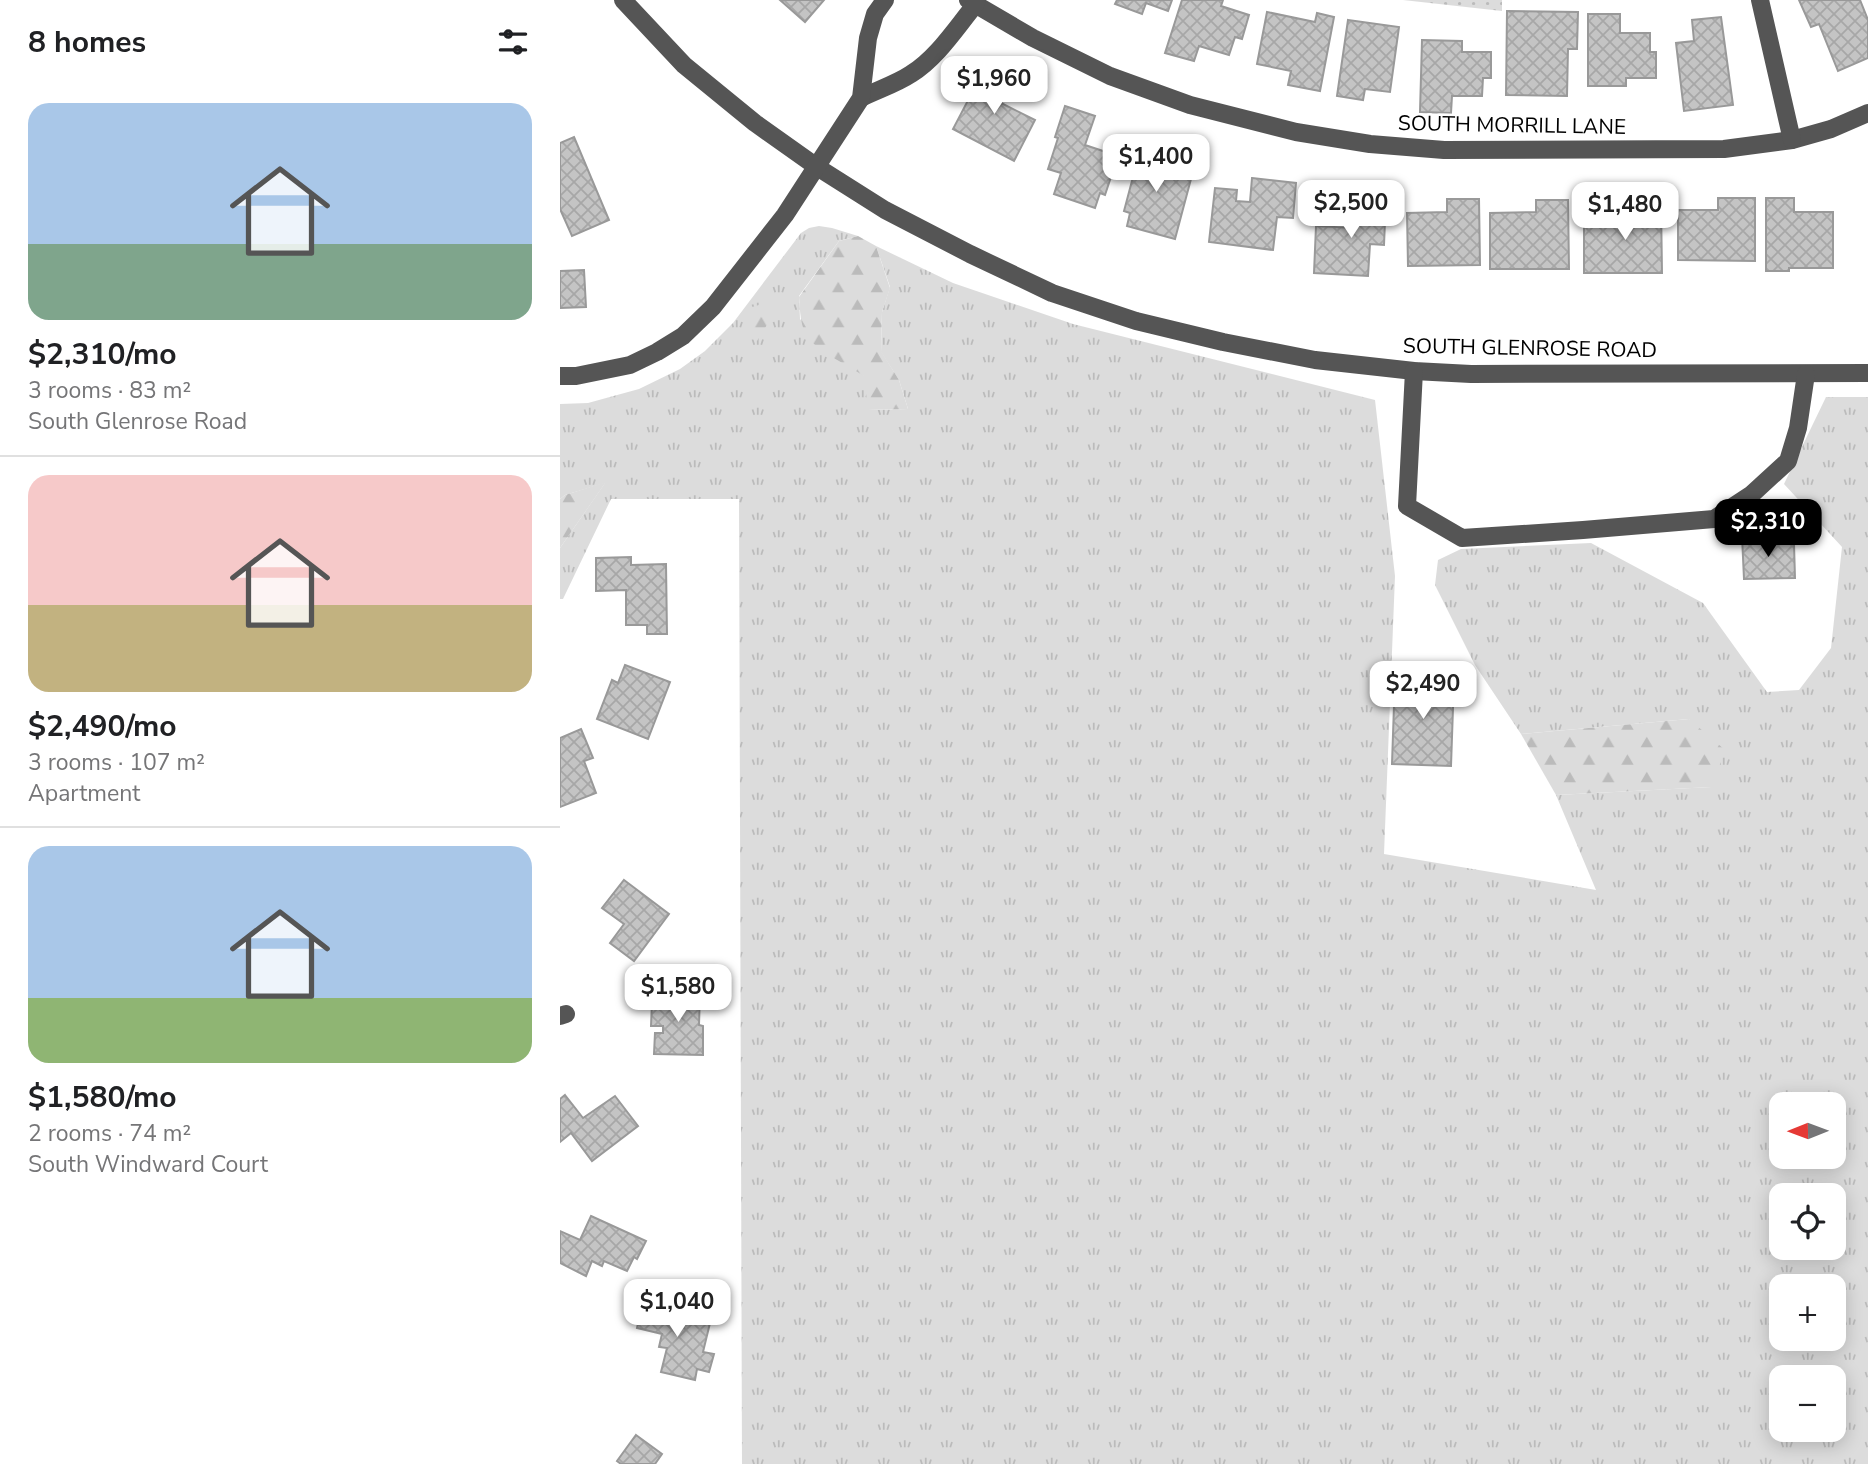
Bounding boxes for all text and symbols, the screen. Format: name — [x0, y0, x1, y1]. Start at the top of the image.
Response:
text: 8 homes — [28, 22, 146, 63]
icon: filters — [494, 23, 532, 61]
pin: $1,960 — [937, 57, 1051, 116]
text: $1,960 — [957, 63, 1031, 94]
street label: SOUTH MORRILL LANE — [1398, 109, 1626, 141]
pin: $1,400 — [1099, 134, 1213, 194]
text: $1,400 — [1119, 141, 1193, 172]
icon: home — [217, 148, 343, 274]
pin: $2,500 — [1294, 180, 1408, 240]
pin: $1,480 — [1568, 182, 1682, 242]
text: $2,500 — [1314, 187, 1388, 218]
text: $1,480 — [1588, 189, 1662, 220]
street label: SOUTH GLENROSE ROAD — [1403, 332, 1657, 364]
text: $2,310/mo — [28, 334, 177, 375]
text: 3 rooms · 83 m² — [28, 375, 191, 406]
text: South Glenrose Road — [28, 406, 247, 437]
pin: $2,310 — [1711, 500, 1825, 559]
text: $2,310 — [1731, 506, 1805, 537]
icon: home — [217, 520, 343, 646]
pin: $2,490 — [1366, 662, 1480, 721]
text: $2,490 — [1386, 668, 1460, 699]
text: $2,490/mo — [28, 706, 177, 747]
text: 3 rooms · 107 m² — [28, 747, 205, 778]
text: Apartment — [28, 778, 140, 809]
icon: home — [217, 891, 343, 1017]
pin: $1,580 — [621, 964, 735, 1024]
text: $1,580 — [641, 971, 715, 1002]
text: $1,580/mo — [28, 1077, 177, 1118]
north arrow — [1769, 1092, 1846, 1169]
map controls — [1769, 1092, 1846, 1442]
text: 2 rooms · 74 m² — [28, 1118, 191, 1149]
text: South Windward Court — [28, 1149, 268, 1180]
button: locate — [1769, 1183, 1846, 1260]
button: + — [1769, 1274, 1846, 1351]
pin: $1,040 — [620, 1280, 734, 1339]
text: $1,040 — [640, 1286, 714, 1317]
button: − — [1769, 1365, 1846, 1442]

